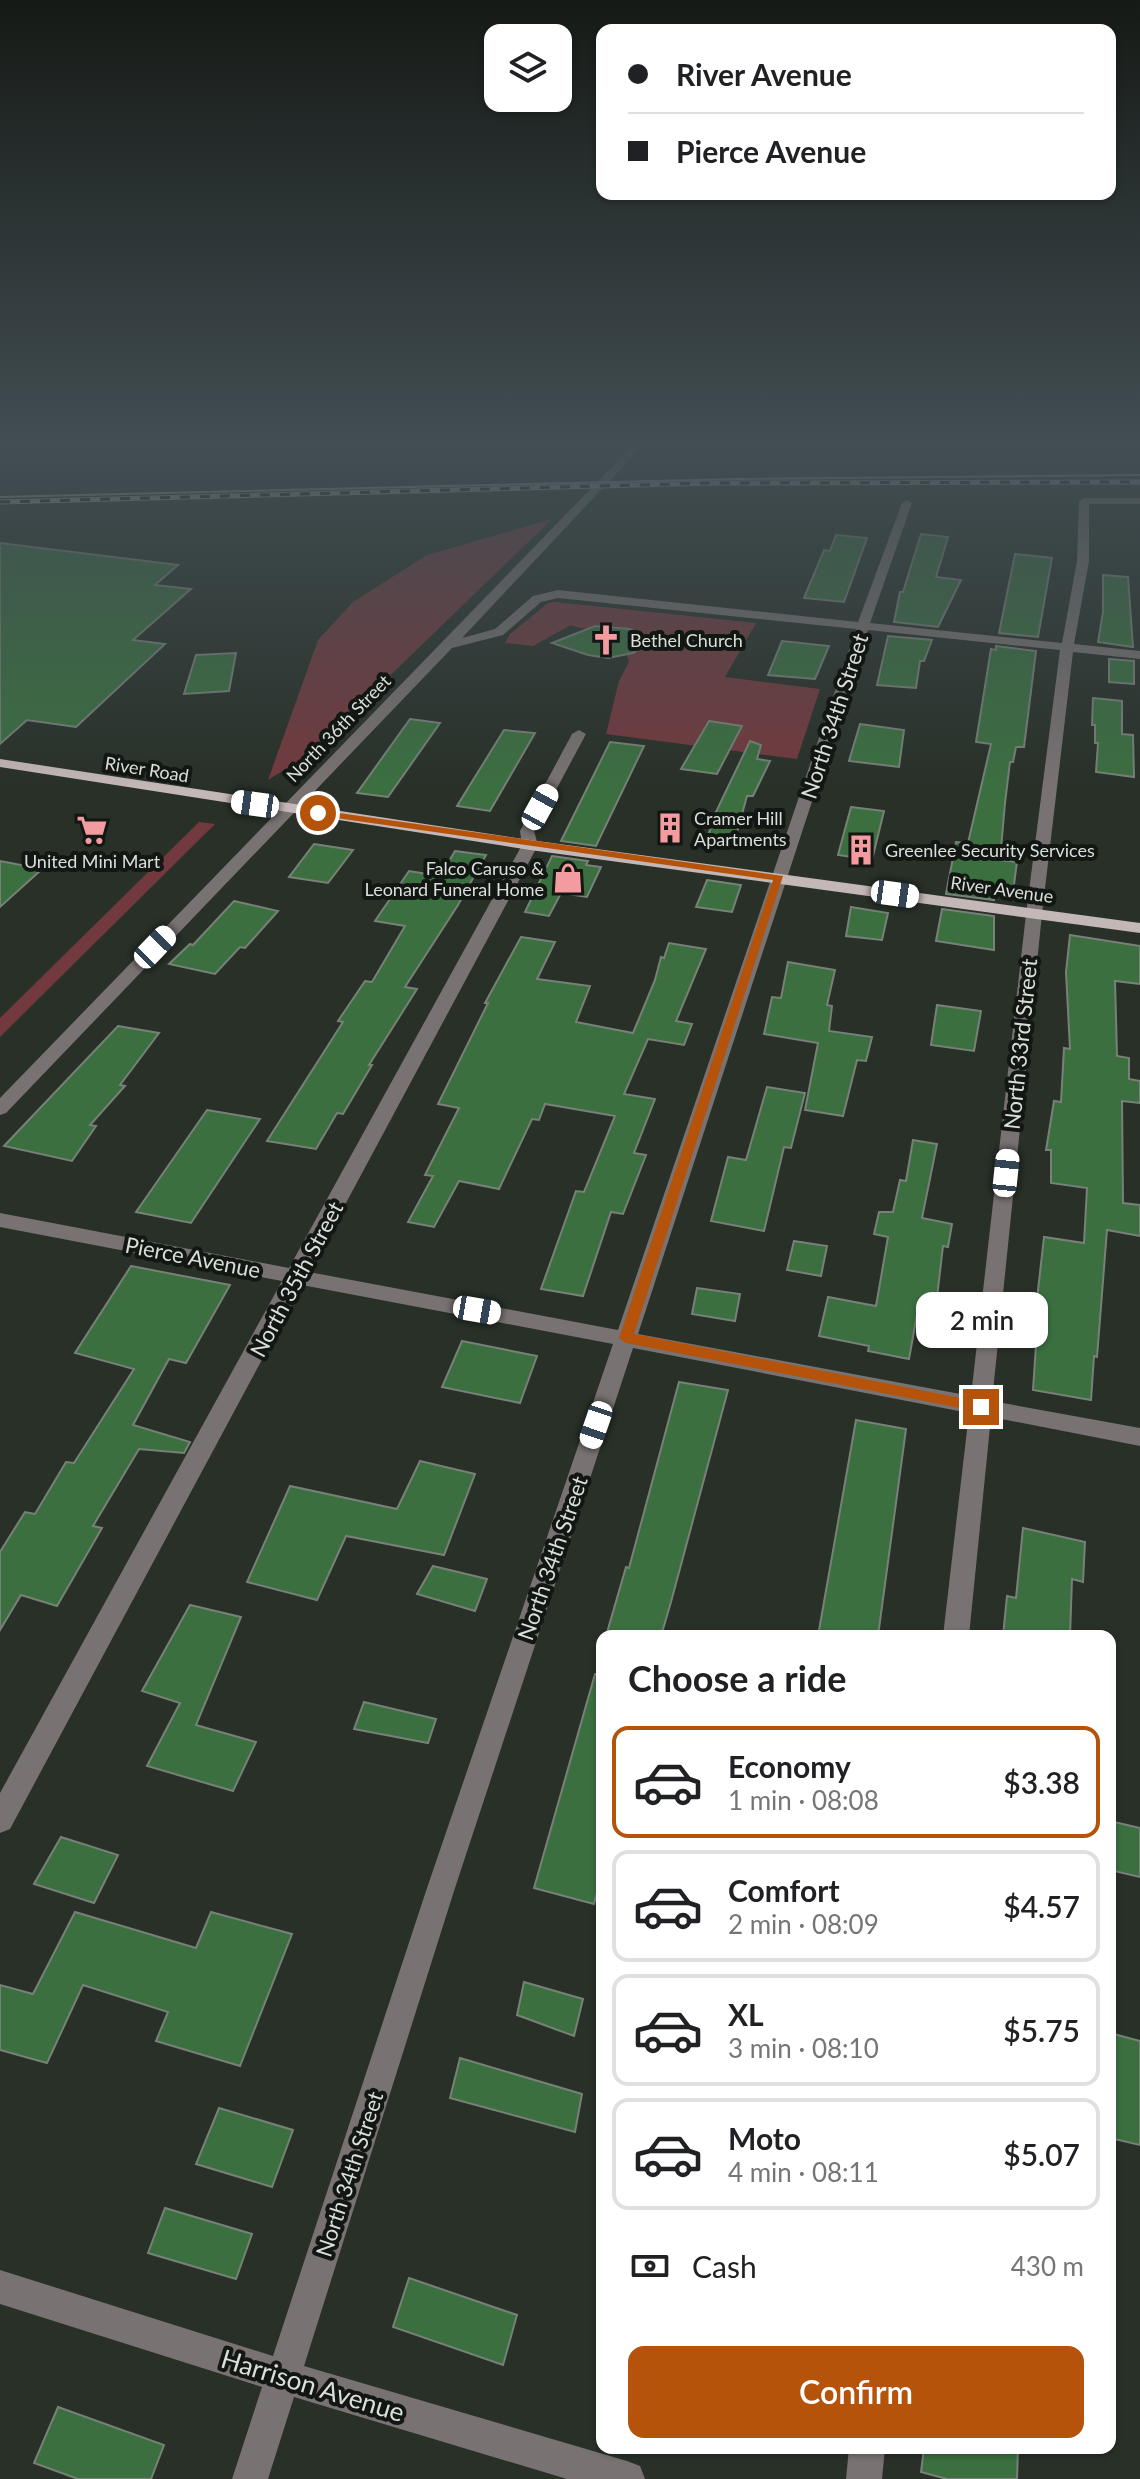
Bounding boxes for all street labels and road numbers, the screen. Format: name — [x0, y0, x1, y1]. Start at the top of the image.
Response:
street label: North 34th Street — [795, 630, 873, 802]
street label: North 36th Street — [281, 669, 395, 786]
street label: River Road — [103, 752, 191, 786]
street label: River Avenue — [949, 871, 1055, 907]
street label: North 33rd Street — [998, 957, 1042, 1131]
street label: North 35th Street — [244, 1197, 348, 1361]
street label: Pierce Avenue — [123, 1231, 263, 1283]
street label: North 34th Street — [511, 1472, 593, 1644]
street label: North 34th Street — [310, 2088, 388, 2260]
street label: Harrison Avenue — [218, 2342, 408, 2428]

